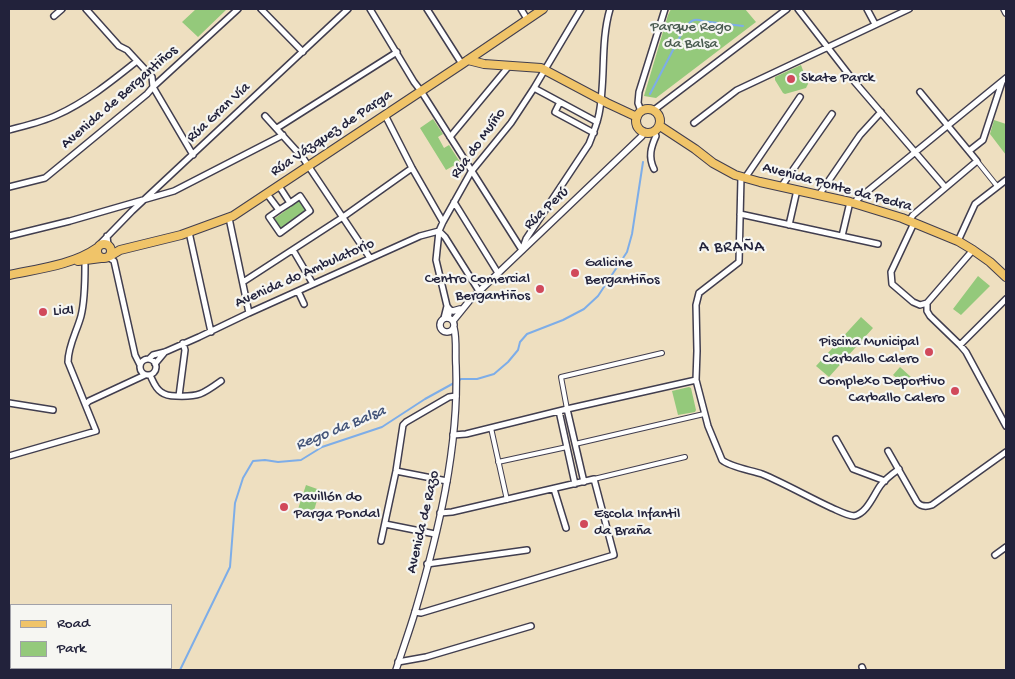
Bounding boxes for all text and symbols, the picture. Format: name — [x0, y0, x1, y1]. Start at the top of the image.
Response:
park label: Parque Rego da Balsa — [650, 19, 732, 54]
street label: Avenida de Bergantiños — [58, 42, 182, 154]
place label: Skate Parck — [801, 70, 874, 88]
marker: Skate Parck — [785, 73, 797, 85]
street label: Rúa Gran Vía — [183, 79, 255, 147]
street label: Rúa Vázquez de Parga — [268, 87, 396, 181]
street label: Rúa do Muíño — [447, 105, 511, 183]
street label: Avenida Ponte da Pedra — [760, 159, 914, 217]
street label: Rúa Perú — [521, 184, 573, 234]
street label: Avenida do Ambulatorio — [232, 235, 378, 313]
district label: A BRAÑA — [698, 239, 766, 259]
place label: Galicine Bergantiños — [585, 255, 660, 290]
marker: Galicine Bergantiños — [569, 267, 581, 279]
place label: Centro Comercial Bergantiños — [425, 271, 530, 306]
marker: Centro Comercial Bergantiños — [534, 283, 546, 295]
place label: Lidl — [53, 303, 74, 321]
marker: Lidl — [37, 306, 49, 318]
place label: Piscina Municipal Carballo Calero — [819, 334, 919, 369]
marker: Piscina Municipal Carballo Calero — [923, 346, 935, 358]
place label: Complexo Deportivo Carballo Calero — [819, 373, 945, 408]
marker: Complexo Deportivo Carballo Calero — [949, 385, 961, 397]
water label: Rego da Balsa — [293, 402, 389, 456]
street label: Avenida de Razo — [403, 469, 445, 575]
place label: Pavillón do Parga Pondal — [294, 489, 380, 524]
marker: Pavillón do Parga Pondal — [278, 501, 290, 513]
place label: Escola Infantil da Braña — [594, 506, 680, 541]
marker: Escola Infantil da Braña — [578, 518, 590, 530]
legend — [10, 604, 172, 669]
text: Road — [57, 615, 90, 633]
text: Park — [57, 640, 86, 658]

